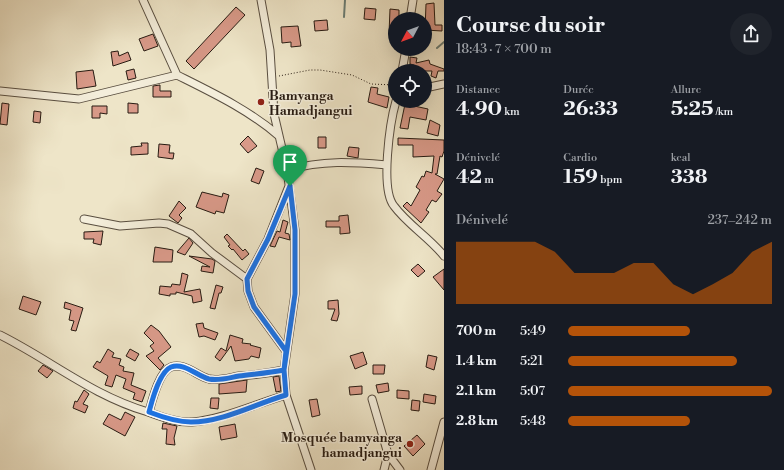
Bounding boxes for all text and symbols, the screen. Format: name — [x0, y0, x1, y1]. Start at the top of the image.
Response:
north arrow — [388, 12, 432, 56]
map controls — [388, 12, 432, 108]
text: Course du soir — [456, 12, 605, 39]
button: share — [730, 13, 772, 55]
text: 18:43 · 7 × 700 m — [456, 41, 552, 57]
button: locate — [388, 64, 432, 108]
text: Distance — [456, 83, 500, 97]
text: Durée — [563, 83, 594, 97]
text: Allure — [671, 83, 701, 97]
place label: Bamyanga Hamadjangui — [269, 88, 352, 119]
marker: Bamyanga Hamadjangui — [256, 97, 266, 107]
text: 4.90 — [456, 97, 502, 122]
text: 26:33 — [563, 97, 618, 122]
text: 5:25 — [671, 97, 713, 122]
text: km — [502, 105, 520, 119]
text: /km — [713, 105, 733, 119]
pin — [273, 145, 307, 186]
icon: arrive — [279, 151, 301, 173]
text: Dénivelé — [456, 151, 500, 165]
text: Cardio — [563, 151, 597, 165]
text: kcal — [671, 151, 691, 165]
text: 42 — [456, 165, 482, 190]
text: 159 — [563, 165, 598, 190]
text: 338 — [671, 165, 707, 190]
text: m — [482, 173, 494, 187]
text: bpm — [598, 173, 622, 187]
text: Dénivelé — [456, 212, 508, 228]
text: 237–242 m — [707, 212, 772, 228]
text: 700 m — [456, 323, 496, 339]
text: 5:49 — [520, 323, 546, 339]
text: 1.4 km — [456, 353, 497, 369]
text: 5:21 — [520, 353, 543, 369]
text: 2.1 km — [456, 383, 496, 399]
text: 5:07 — [520, 383, 545, 399]
text: 2.8 km — [456, 413, 498, 429]
text: 5:48 — [520, 413, 546, 429]
place label: Mosquée bamyanga hamadjangui — [281, 430, 403, 461]
marker: Mosquée bamyanga hamadjangui — [405, 439, 415, 449]

